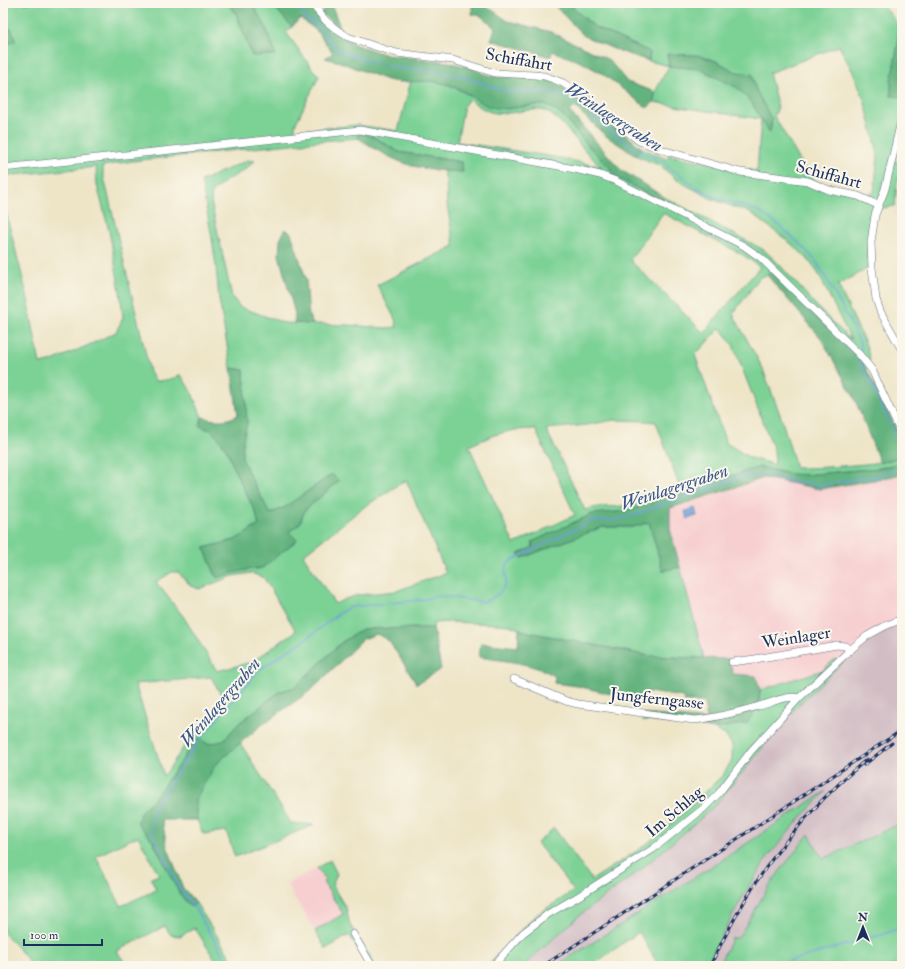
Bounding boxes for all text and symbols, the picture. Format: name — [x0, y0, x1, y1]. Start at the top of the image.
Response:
street label: Schiffahrt — [484, 43, 554, 76]
water label: Weinlagergraben — [561, 77, 667, 158]
street label: Schiffahrt — [794, 156, 865, 193]
water label: Weinlagergraben — [617, 459, 731, 516]
street label: Weinlager — [759, 622, 833, 653]
water label: Weinlagergraben — [175, 653, 266, 752]
street label: Jungferngasse — [608, 683, 705, 715]
street label: Im Schlag — [641, 781, 708, 841]
north arrow — [843, 907, 883, 947]
text: N — [857, 911, 869, 924]
scale bar — [24, 921, 102, 947]
text: 100 m — [30, 928, 59, 943]

